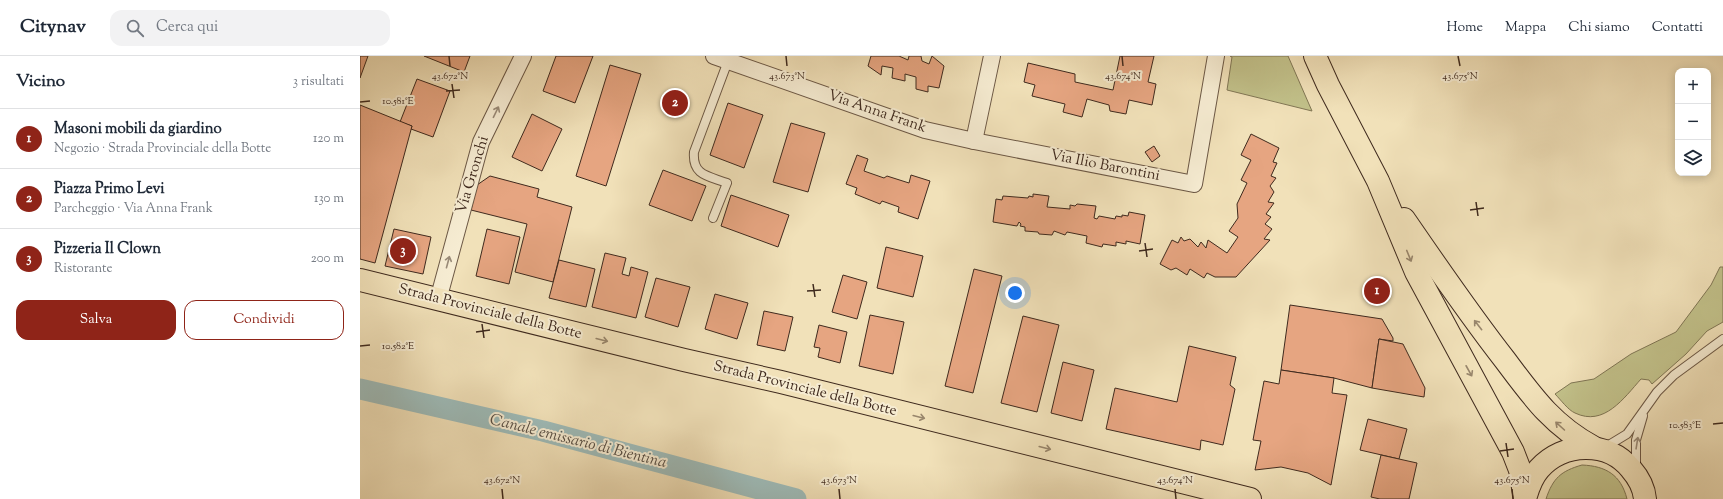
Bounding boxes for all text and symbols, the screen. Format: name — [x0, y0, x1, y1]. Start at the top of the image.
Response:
search box — [110, 10, 390, 46]
text: Citynav — [20, 14, 86, 41]
icon: search — [124, 17, 146, 39]
text: Cerca qui — [156, 17, 218, 38]
text: Home — [1446, 18, 1483, 38]
text: Mappa — [1505, 18, 1546, 38]
text: Chi siamo — [1568, 18, 1630, 38]
text: Contatti — [1652, 18, 1703, 38]
map controls — [1675, 68, 1711, 176]
button: + — [1675, 68, 1711, 104]
text: 43.672°N — [432, 69, 468, 84]
text: 43.673°N — [769, 69, 805, 84]
text: 43.674°N — [1105, 69, 1141, 84]
text: 43.675°N — [1442, 69, 1478, 84]
text: Vicino — [16, 70, 65, 94]
text: 3 risultati — [293, 73, 344, 91]
street label: Via Anna Frank — [825, 85, 929, 139]
pin: 2 — [662, 88, 688, 118]
text: 10.581°E — [382, 94, 414, 109]
button: − — [1675, 104, 1711, 140]
one-way arrow — [493, 106, 500, 118]
text: Masoni mobili da giardino — [54, 119, 222, 140]
text: 1 — [27, 130, 31, 148]
text: 120 m — [313, 130, 344, 148]
street label: Via Gronchi — [451, 134, 495, 216]
text: Negozio · Strada Provinciale della Botte — [54, 140, 271, 158]
button: layers — [1675, 140, 1711, 176]
street label: Via Ilio Barontini — [1048, 145, 1162, 187]
text: Piazza Primo Levi — [54, 179, 165, 200]
text: 2 — [26, 190, 32, 208]
text: 130 m — [314, 190, 344, 208]
text: Parcheggio · Via Anna Frank — [54, 200, 213, 218]
pin: 3 — [390, 236, 416, 266]
text: Pizzeria Il Clown — [54, 239, 161, 260]
one-way arrow — [1406, 249, 1413, 261]
text: 3 — [26, 250, 32, 268]
text: 200 m — [311, 250, 344, 268]
one-way arrow — [445, 256, 453, 269]
text: Ristorante — [54, 260, 113, 278]
pin: 1 — [1364, 276, 1390, 306]
street label: Strada Provinciale della Botte — [396, 279, 584, 345]
your location — [1005, 283, 1025, 303]
button: Salva — [16, 300, 176, 340]
button: Condividi — [184, 300, 344, 340]
one-way arrow — [1474, 320, 1482, 331]
one-way arrow — [595, 336, 608, 344]
text: 10.582°E — [382, 339, 414, 354]
street label: Strada Provinciale della Botte — [711, 356, 899, 422]
one-way arrow — [1465, 365, 1473, 377]
water label: Canale emissario di Bientina — [487, 409, 669, 475]
one-way arrow — [912, 413, 925, 421]
text: 10.583°E — [1669, 418, 1701, 433]
one-way arrow — [1555, 421, 1566, 430]
one-way arrow — [1633, 436, 1641, 449]
one-way arrow — [1038, 445, 1051, 452]
text: 43.672°N — [484, 473, 520, 488]
text: 43.673°N — [821, 473, 857, 488]
text: 43.674°N — [1157, 473, 1193, 488]
text: 43.675°N — [1494, 473, 1530, 488]

